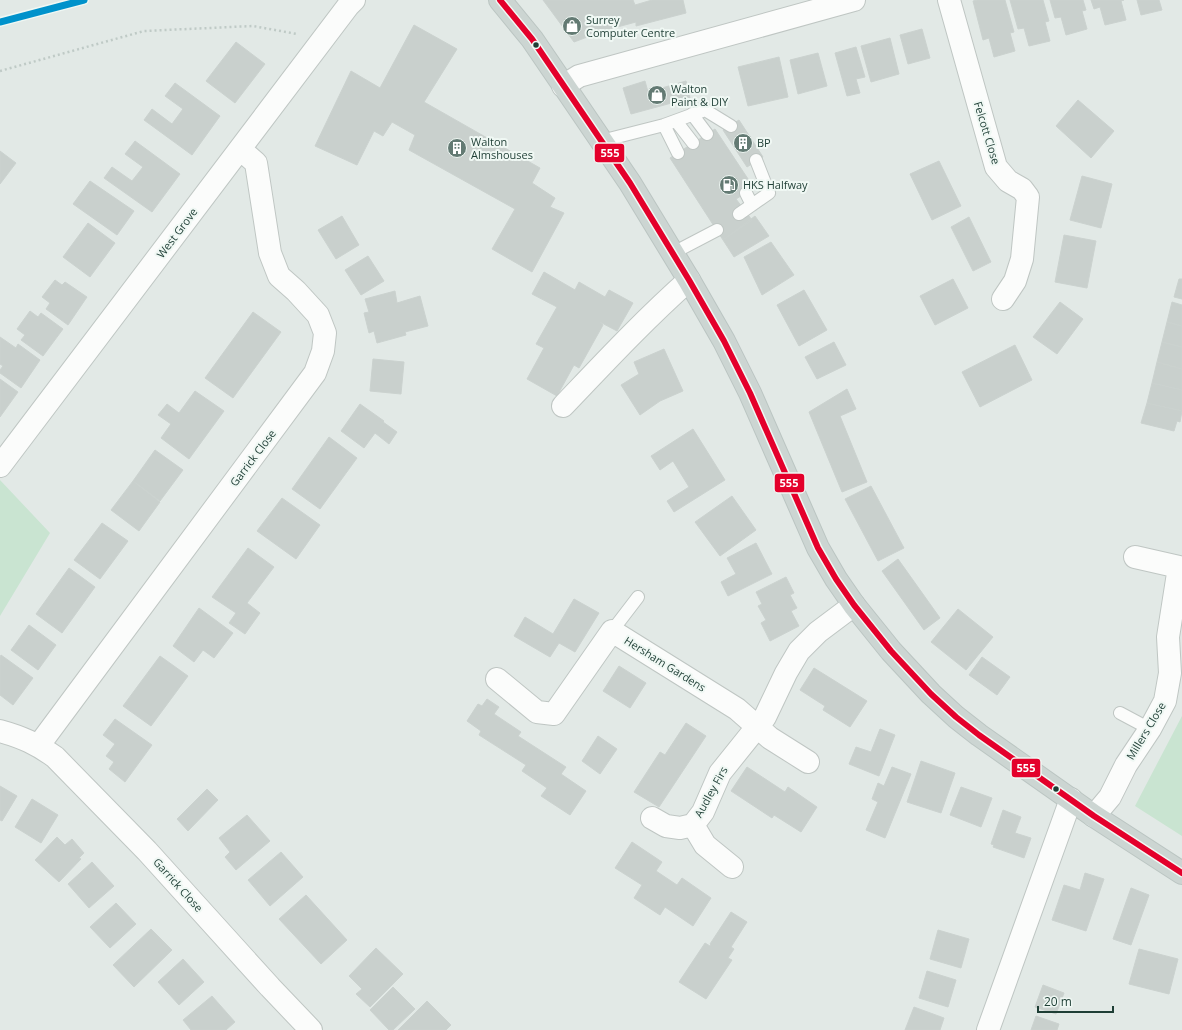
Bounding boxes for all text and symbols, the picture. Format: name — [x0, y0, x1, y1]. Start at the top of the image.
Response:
place label: Surrey Computer Centre — [586, 12, 675, 40]
shop icon: Surrey Computer Centre — [561, 15, 583, 37]
unlabelled marker — [531, 40, 541, 50]
place label: Walton Paint & DIY — [671, 81, 729, 109]
shop icon: Walton Paint & DIY — [646, 84, 668, 106]
street label: Felcott Close — [971, 100, 1004, 166]
building icon: BP — [732, 132, 754, 154]
place label: Walton Almshouses — [471, 134, 533, 162]
place label: BP — [757, 135, 771, 150]
building icon: Walton Almshouses — [446, 137, 468, 159]
line badge: 555 — [594, 143, 625, 163]
text: 555 — [601, 145, 619, 160]
fuel station icon: HKS Halfway — [718, 174, 740, 196]
place label: HKS Halfway — [743, 177, 808, 192]
street label: West Grove — [153, 205, 200, 261]
street label: Garrick Close — [226, 426, 279, 489]
line badge: 555 — [774, 473, 805, 493]
text: 555 — [780, 475, 798, 490]
street label: Hersham Gardens — [622, 632, 709, 695]
street label: Millers Close — [1122, 699, 1169, 762]
line badge: 555 — [1011, 758, 1041, 778]
text: 555 — [1017, 760, 1035, 775]
street label: Audley Firs — [690, 764, 731, 820]
unlabelled marker — [1051, 784, 1061, 794]
street label: Garrick Close — [150, 855, 207, 915]
scale bar — [1038, 988, 1113, 1014]
text: 20 m — [1044, 993, 1072, 1010]

